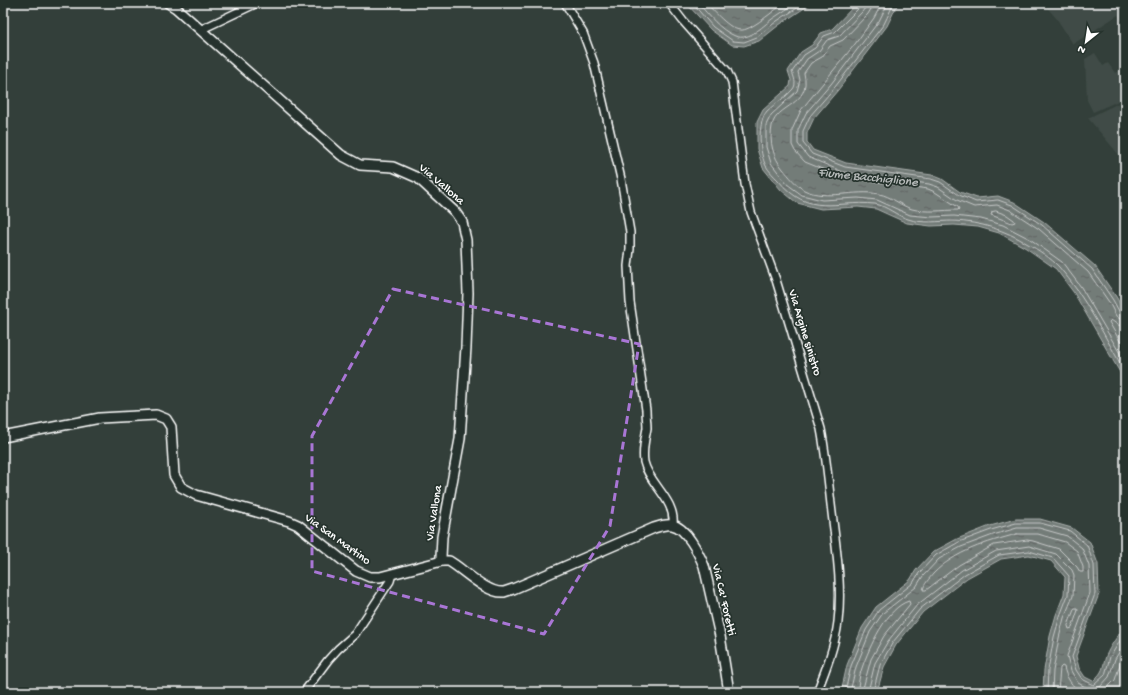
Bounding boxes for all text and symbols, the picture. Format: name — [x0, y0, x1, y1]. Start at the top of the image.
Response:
north arrow — [1066, 22, 1106, 62]
text: N — [1076, 42, 1088, 56]
street label: Via Vallona — [415, 161, 467, 209]
water label: Fiume Bacchiglione — [818, 165, 920, 191]
street label: Via Argine sinistro — [784, 287, 824, 378]
street label: Via Vallona — [424, 484, 446, 543]
street label: Via San Martino — [300, 511, 373, 569]
street label: Via Ca' Foretti — [708, 562, 738, 638]

